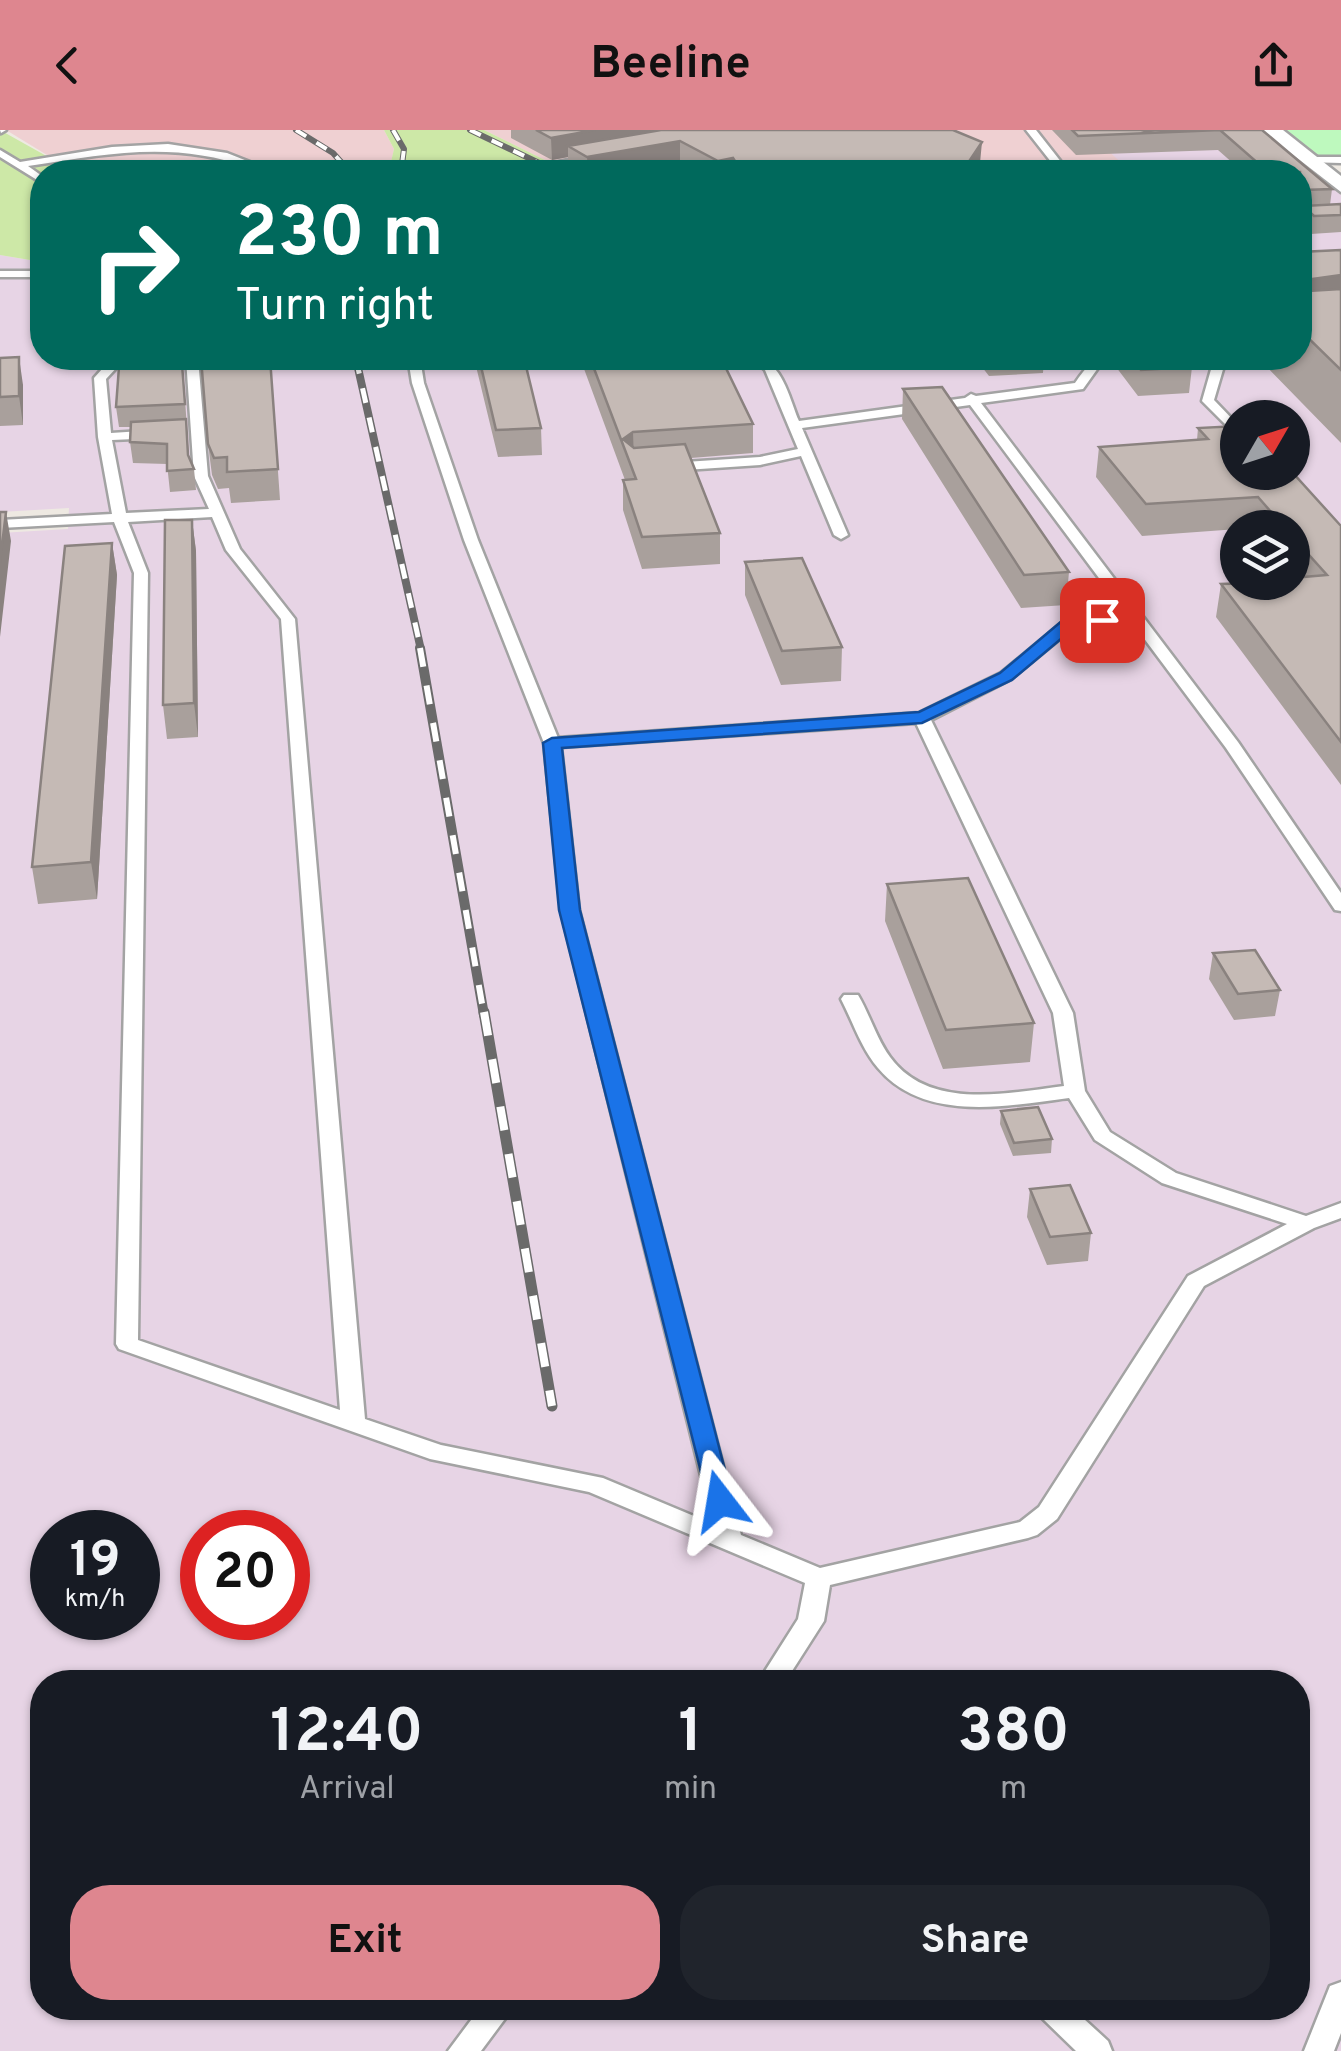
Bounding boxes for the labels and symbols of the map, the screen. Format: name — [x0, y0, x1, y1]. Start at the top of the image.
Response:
north arrow — [1220, 400, 1310, 490]
pin — [1060, 578, 1145, 663]
position arrow — [668, 1449, 772, 1553]
speed limit sign: 20 — [180, 1510, 310, 1640]

